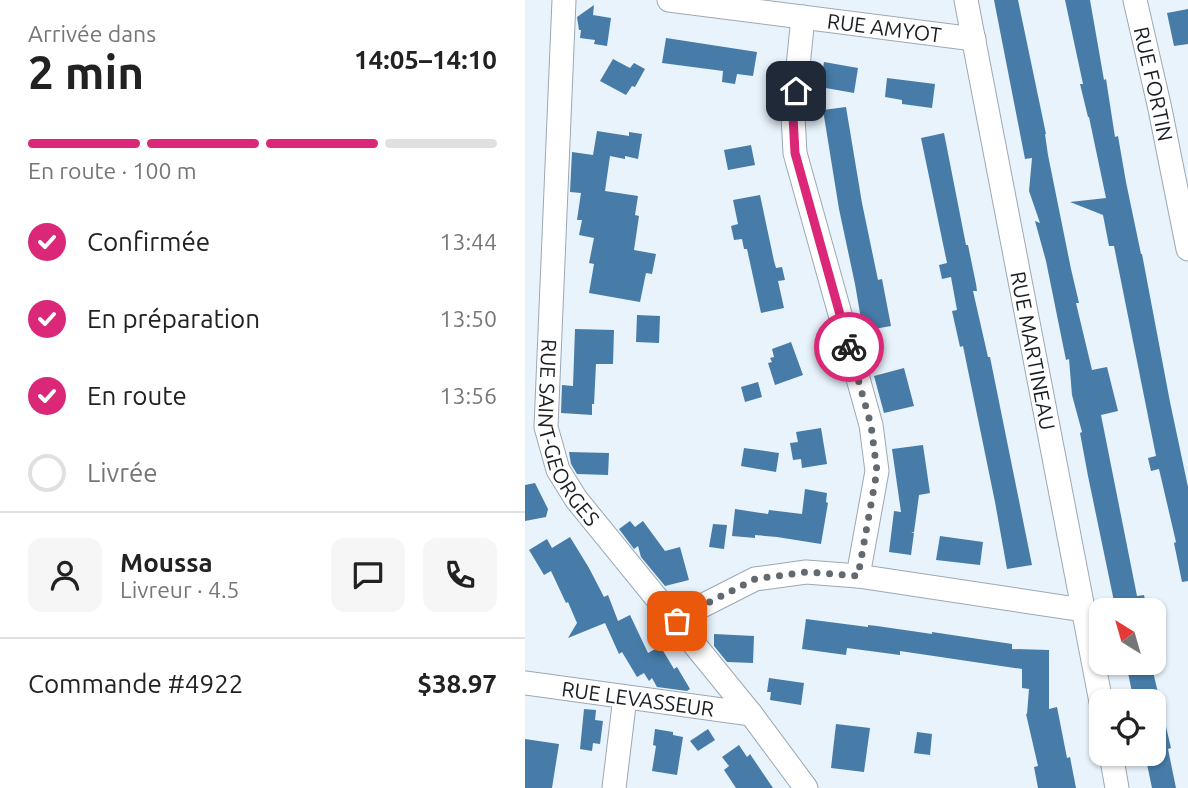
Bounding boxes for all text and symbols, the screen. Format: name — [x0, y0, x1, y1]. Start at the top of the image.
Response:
street label: RUE AMYOT — [826, 8, 943, 47]
text: Arrivée dans — [28, 21, 156, 46]
street label: RUE FORTIN — [1130, 24, 1178, 143]
text: 14:05–14:10 — [354, 45, 497, 74]
text: 2 min — [28, 46, 144, 98]
pin — [766, 61, 826, 121]
icon: home — [777, 72, 815, 110]
text: En route · 100 m — [28, 158, 197, 183]
icon: check — [28, 223, 66, 261]
text: Confirmée — [87, 227, 210, 256]
text: 13:44 — [439, 229, 497, 254]
street label: RUE MARTINEAU — [1006, 269, 1060, 432]
icon: check — [28, 300, 66, 338]
text: En préparation — [87, 304, 260, 333]
text: 13:50 — [439, 306, 497, 331]
courier — [814, 312, 884, 382]
icon: bike — [830, 328, 868, 366]
street label: RUE SAINT-GEORGES — [534, 338, 605, 530]
icon: check — [28, 377, 66, 415]
text: En route — [87, 381, 187, 410]
text: 13:56 — [439, 383, 497, 408]
text: Livrée — [87, 458, 158, 487]
button: person — [28, 538, 102, 612]
button: chat — [331, 538, 405, 612]
button: phone — [423, 538, 497, 612]
text: Moussa — [120, 548, 213, 577]
text: Livreur · 4.5 — [120, 577, 240, 602]
pin — [647, 591, 707, 651]
north arrow — [1089, 598, 1165, 676]
map controls — [1089, 598, 1166, 766]
icon: bag — [658, 602, 696, 640]
text: Commande #4922 — [28, 669, 244, 698]
text: $38.97 — [417, 669, 497, 698]
street label: RUE LEVASSEUR — [560, 676, 716, 721]
button: locate — [1089, 689, 1166, 766]

